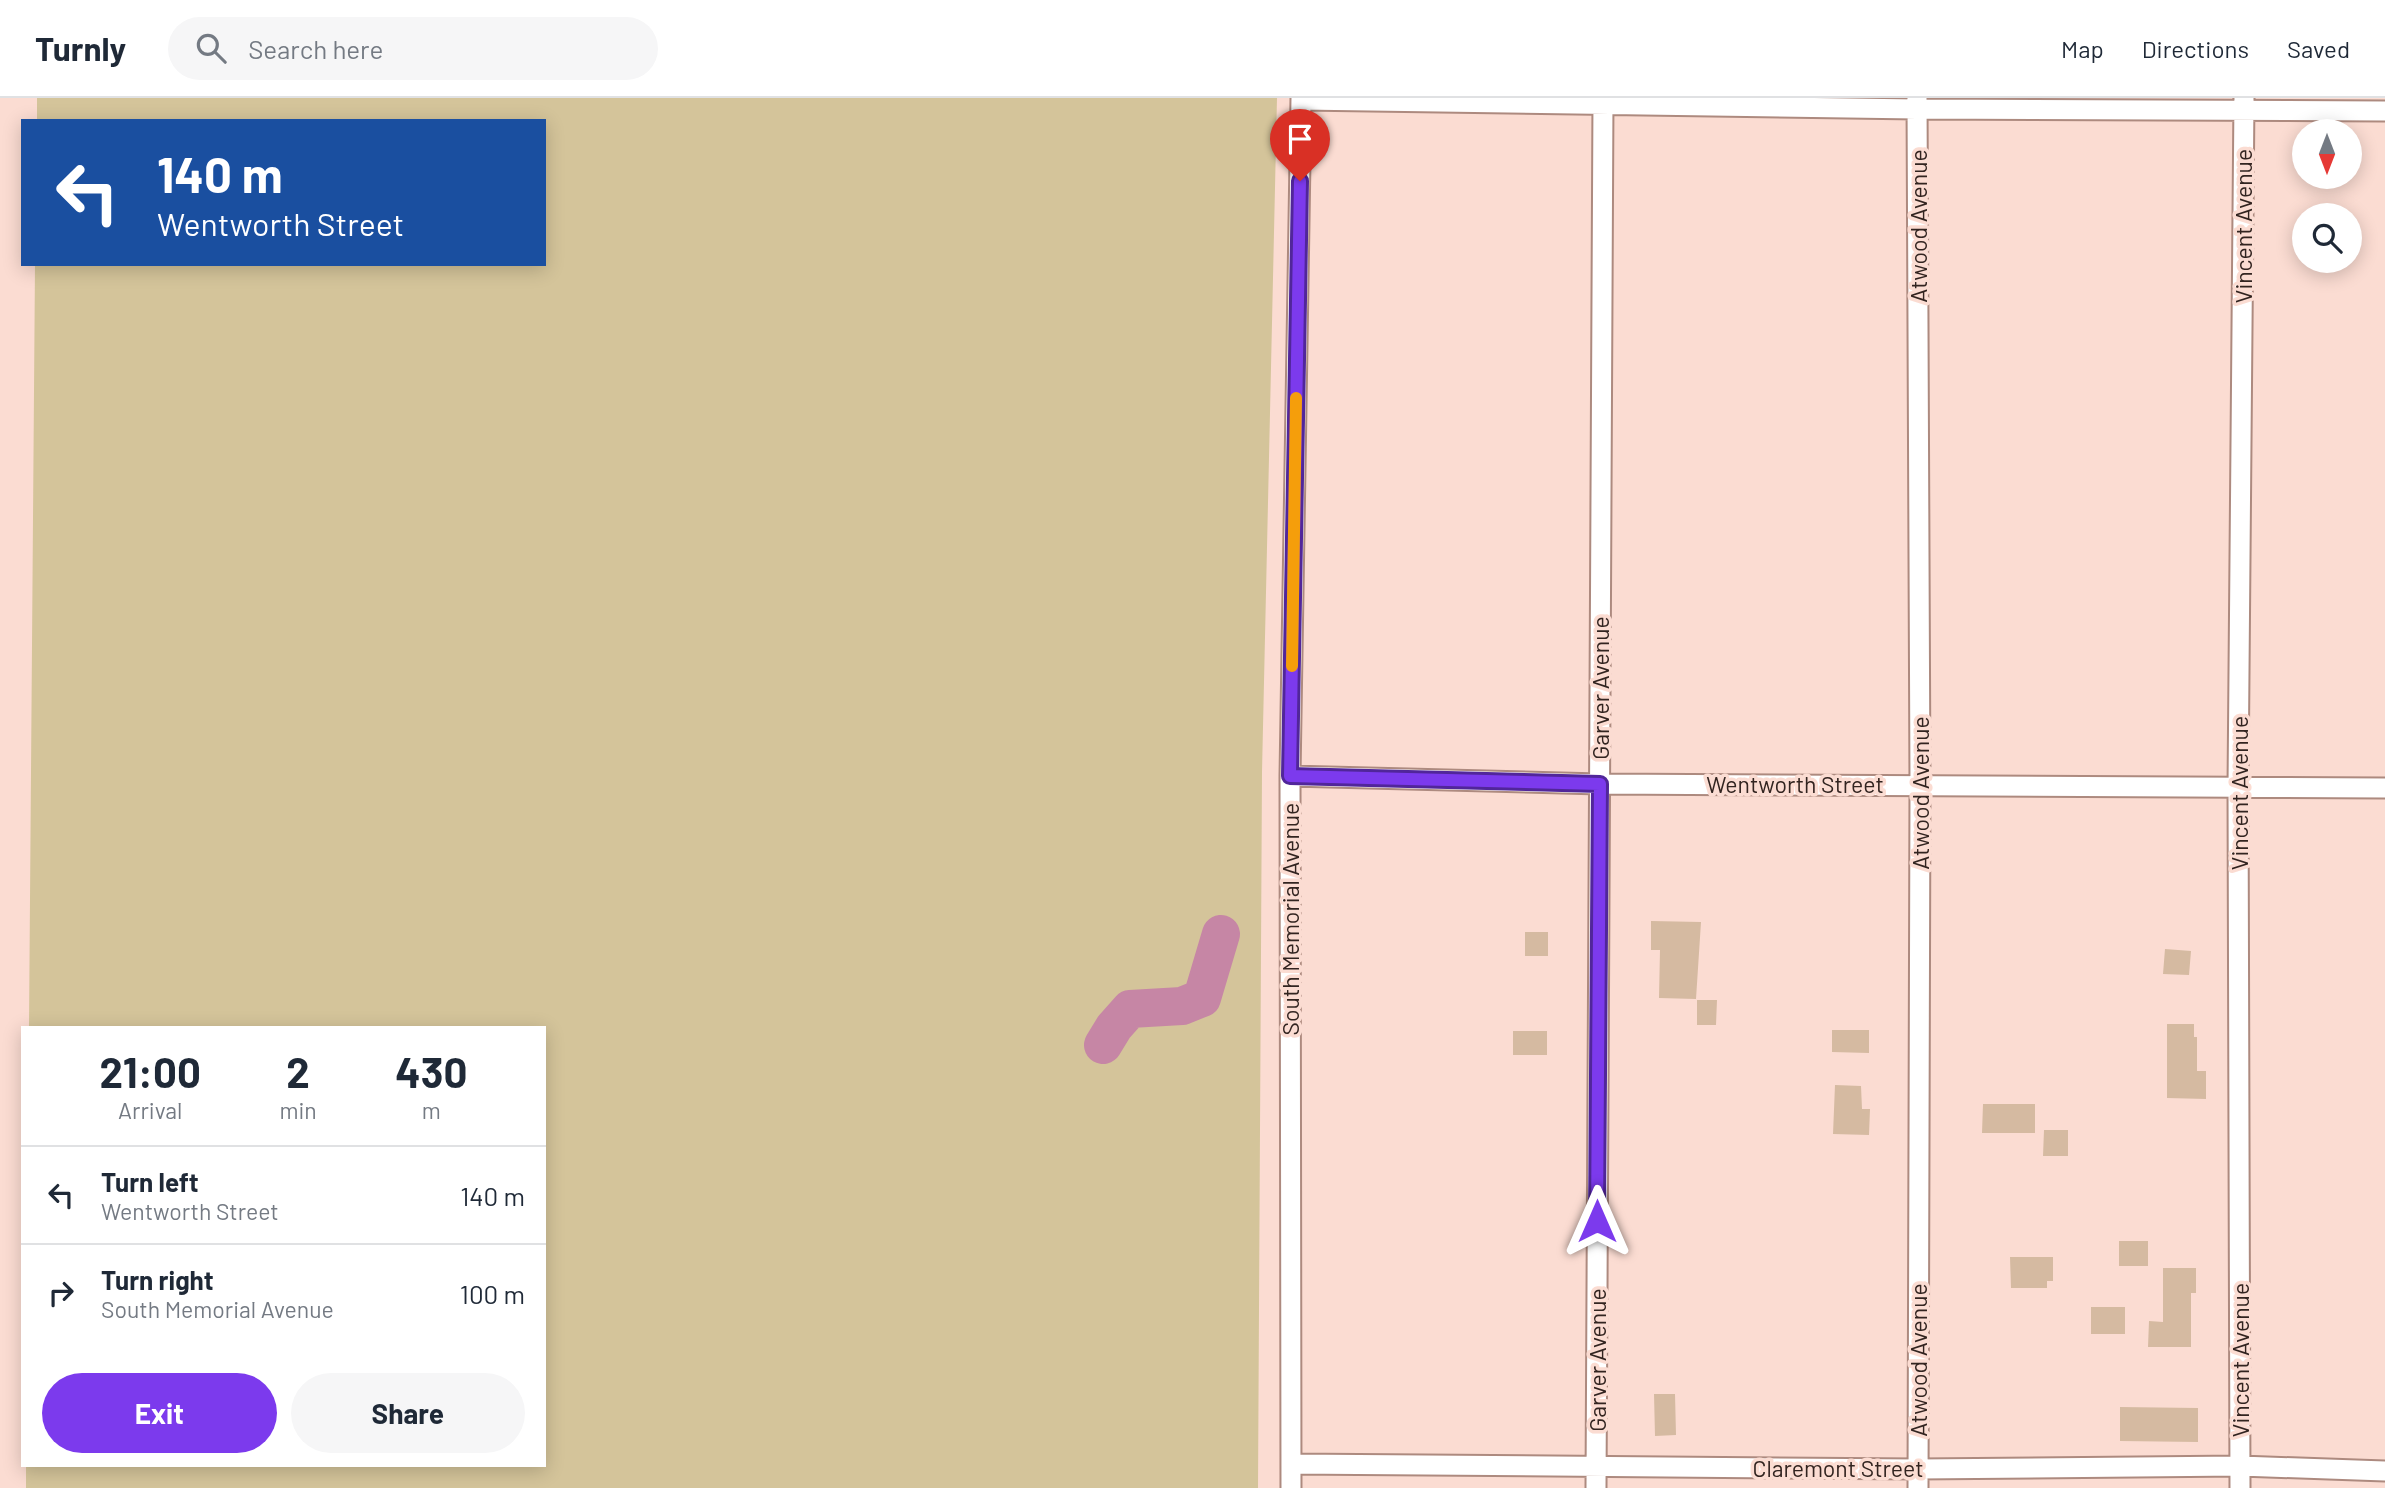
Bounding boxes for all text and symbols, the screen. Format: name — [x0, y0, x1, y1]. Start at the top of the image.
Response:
search box — [168, 17, 658, 80]
text: Turnly — [35, 28, 126, 68]
icon: search — [192, 29, 230, 67]
text: Search here — [248, 33, 383, 64]
text: Map — [2061, 34, 2104, 63]
text: Directions — [2142, 34, 2249, 63]
text: Saved — [2287, 34, 2350, 63]
pin — [1270, 109, 1330, 181]
north arrow — [2292, 119, 2362, 189]
map controls — [2292, 119, 2362, 273]
icon: arrive — [1281, 120, 1319, 158]
text: 140 m — [157, 144, 283, 203]
icon: left — [42, 147, 133, 238]
street label: Atwood Avenue — [1904, 149, 1932, 303]
street label: Vincent Avenue — [2229, 149, 2257, 303]
button: search — [2292, 203, 2362, 273]
text: Wentworth Street — [157, 204, 404, 242]
street label: Garver Avenue — [1586, 616, 1614, 760]
street label: Atwood Avenue — [1906, 716, 1934, 870]
street label: Vincent Avenue — [2225, 716, 2253, 870]
street label: Wentworth Street — [1706, 770, 1884, 798]
street label: South Memorial Avenue — [1276, 803, 1304, 1035]
text: 21:00 — [100, 1046, 201, 1096]
text: 2 — [286, 1046, 310, 1096]
text: 430 — [395, 1046, 467, 1096]
text: Arrival — [118, 1096, 182, 1124]
text: min — [279, 1096, 317, 1124]
text: m — [422, 1096, 441, 1124]
text: Turn left — [101, 1166, 199, 1197]
icon: left — [42, 1176, 80, 1214]
text: 140 m — [460, 1180, 525, 1211]
position arrow — [1560, 1184, 1634, 1258]
text: Wentworth Street — [101, 1197, 279, 1225]
text: Turn right — [101, 1264, 214, 1295]
icon: right — [42, 1274, 80, 1312]
text: 100 m — [460, 1278, 525, 1309]
street label: Atwood Avenue — [1904, 1283, 1932, 1437]
street label: Vincent Avenue — [2226, 1283, 2254, 1437]
street label: Garver Avenue — [1583, 1288, 1611, 1432]
text: South Memorial Avenue — [101, 1295, 334, 1323]
button: Exit — [42, 1373, 277, 1453]
button: Share — [291, 1373, 525, 1453]
street label: Claremont Street — [1752, 1454, 1924, 1482]

